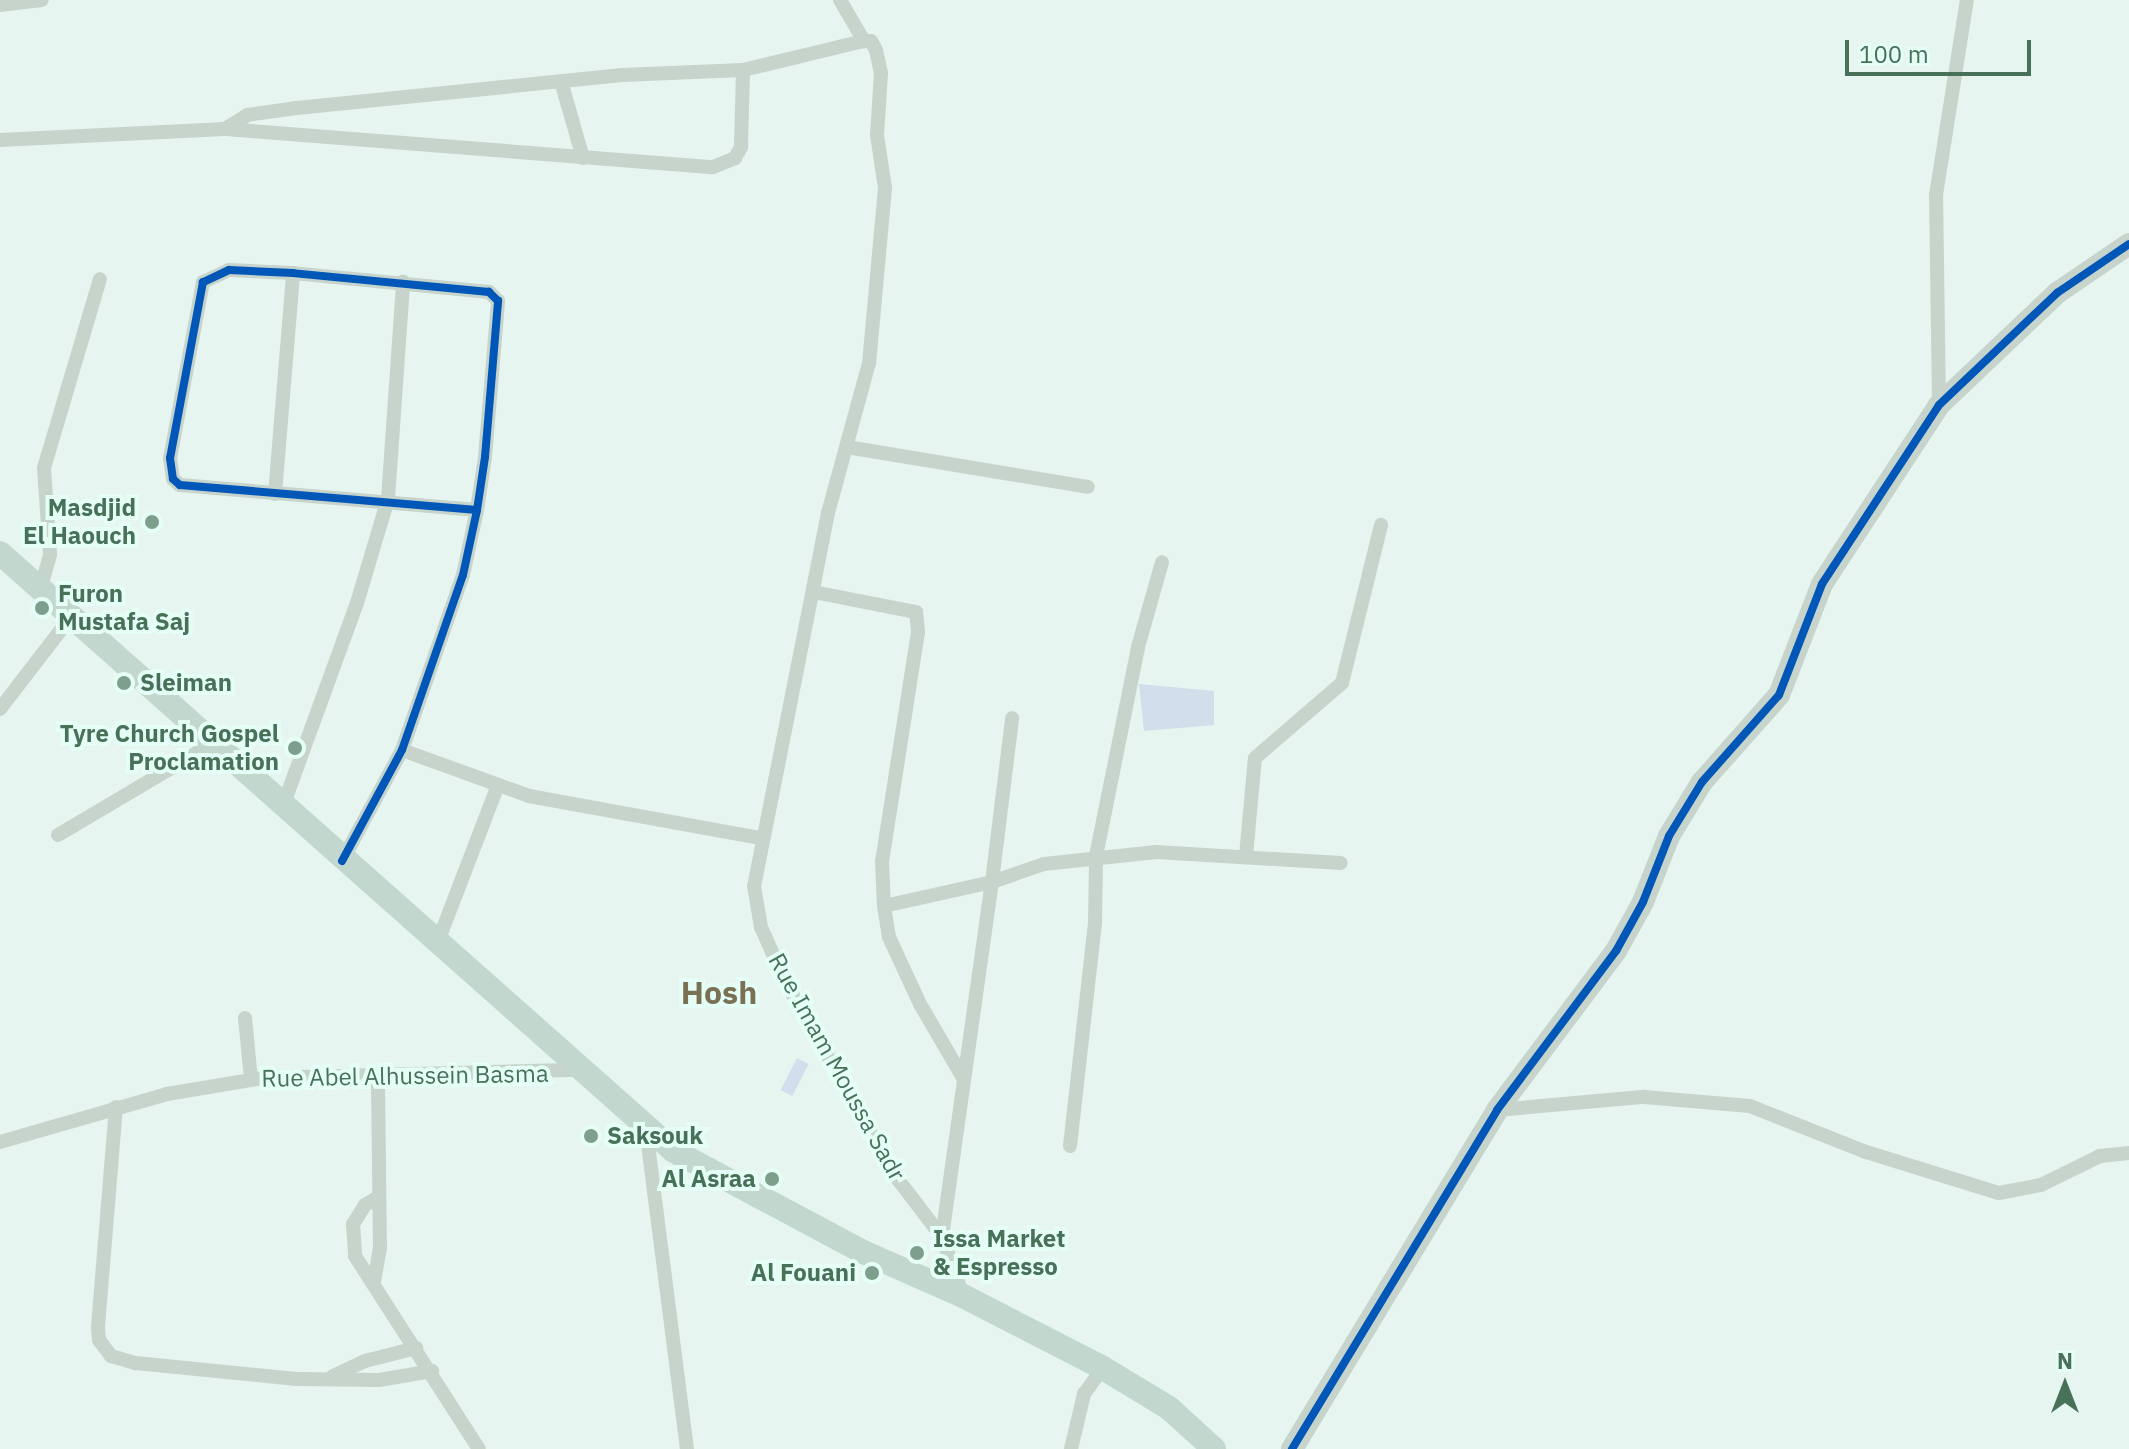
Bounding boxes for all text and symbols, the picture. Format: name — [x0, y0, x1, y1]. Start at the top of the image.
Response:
scale bar — [1849, 24, 2035, 74]
text: 100 m — [1859, 38, 1929, 70]
place label: Masdjid El Haouch — [23, 494, 136, 550]
marker: Masdjid El Haouch — [143, 513, 161, 531]
place label: Furon Mustafa Saj — [58, 580, 190, 636]
marker: Furon Mustafa Saj — [33, 599, 51, 617]
place label: Sleiman — [140, 669, 232, 697]
marker: Sleiman — [115, 674, 133, 692]
place label: Tyre Church Gospel Proclamation — [60, 720, 279, 776]
marker: Tyre Church Gospel Proclamation — [286, 739, 304, 757]
street label: Rue Imam Moussa Sadr — [762, 948, 912, 1186]
district label: Hosh — [681, 973, 757, 1011]
street label: Rue Abel Alhussein Basma — [261, 1059, 549, 1093]
place label: Saksouk — [607, 1122, 703, 1150]
marker: Saksouk — [582, 1127, 600, 1145]
place label: Al Asraa — [661, 1165, 756, 1193]
marker: Al Asraa — [763, 1170, 781, 1188]
place label: Issa Market & Espresso — [933, 1225, 1065, 1281]
marker: Issa Market & Espresso — [908, 1244, 926, 1262]
place label: Al Fouani — [751, 1259, 856, 1287]
marker: Al Fouani — [863, 1264, 881, 1282]
north arrow — [2025, 1345, 2105, 1425]
text: N — [2057, 1346, 2073, 1375]

